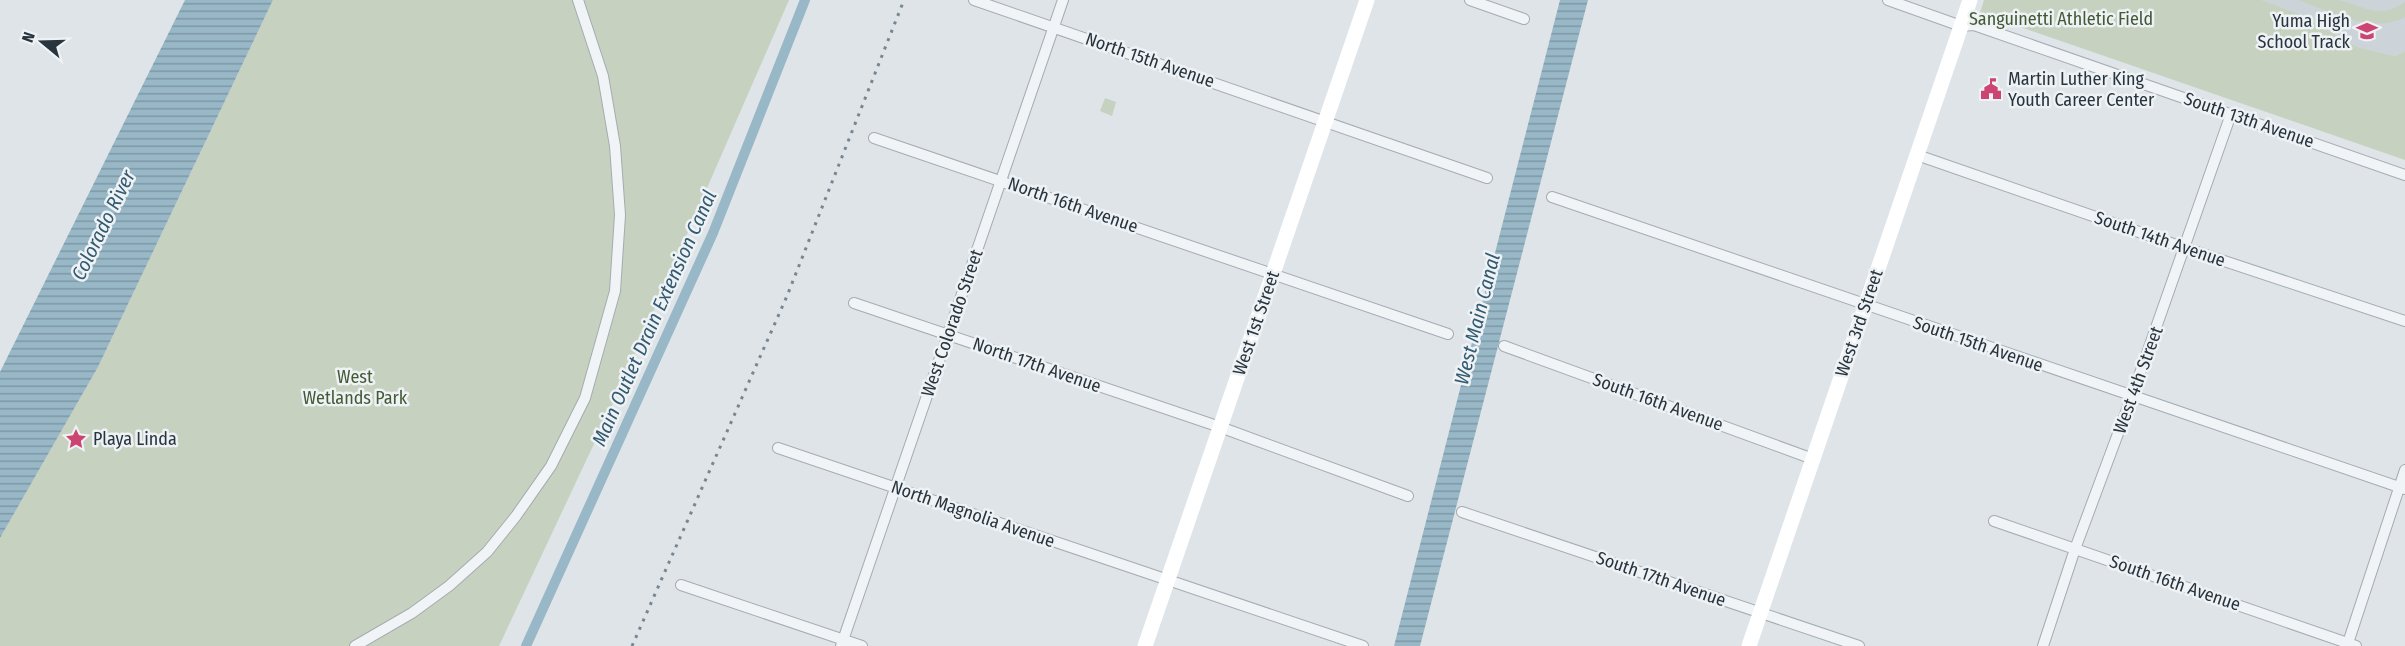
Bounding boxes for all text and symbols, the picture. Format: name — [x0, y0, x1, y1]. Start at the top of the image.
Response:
park label: Sanguinetti Athletic Field — [1969, 8, 2153, 30]
place label: Yuma High School Track — [2258, 10, 2351, 53]
north arrow — [12, 12, 72, 72]
school or university icon: Yuma High School Track — [2355, 19, 2379, 43]
street label: North 15th Avenue — [1083, 28, 1218, 92]
text: N — [18, 30, 39, 45]
place label: Martin Luther King Youth Career Center — [2008, 68, 2155, 111]
public building icon: Martin Luther King Youth Career Center — [1979, 77, 2003, 101]
street label: South 13th Avenue — [2181, 87, 2317, 153]
water label: Colorado River — [66, 165, 140, 284]
street label: North 16th Avenue — [1005, 172, 1141, 238]
water label: Main Outlet Drain Extension Canal — [587, 186, 721, 450]
street label: South 14th Avenue — [2092, 206, 2228, 272]
street label: West Colorado Street — [916, 246, 988, 400]
water label: West Main Canal — [1449, 251, 1505, 387]
street label: West 3rd Street — [1830, 266, 1888, 380]
street label: West 1st Street — [1228, 268, 1284, 378]
street label: South 15th Avenue — [1910, 311, 2046, 377]
street label: West 4th Street — [2108, 323, 2168, 437]
street label: North 17th Avenue — [970, 333, 1104, 397]
park label: West Wetlands Park — [303, 366, 408, 409]
street label: South 16th Avenue — [1590, 368, 1726, 436]
place icon: Playa Linda — [64, 427, 88, 451]
place label: Playa Linda — [93, 428, 177, 450]
street label: North Magnolia Avenue — [888, 476, 1058, 552]
street label: South 17th Avenue — [1593, 547, 1729, 611]
street label: South 16th Avenue — [2107, 550, 2243, 616]

